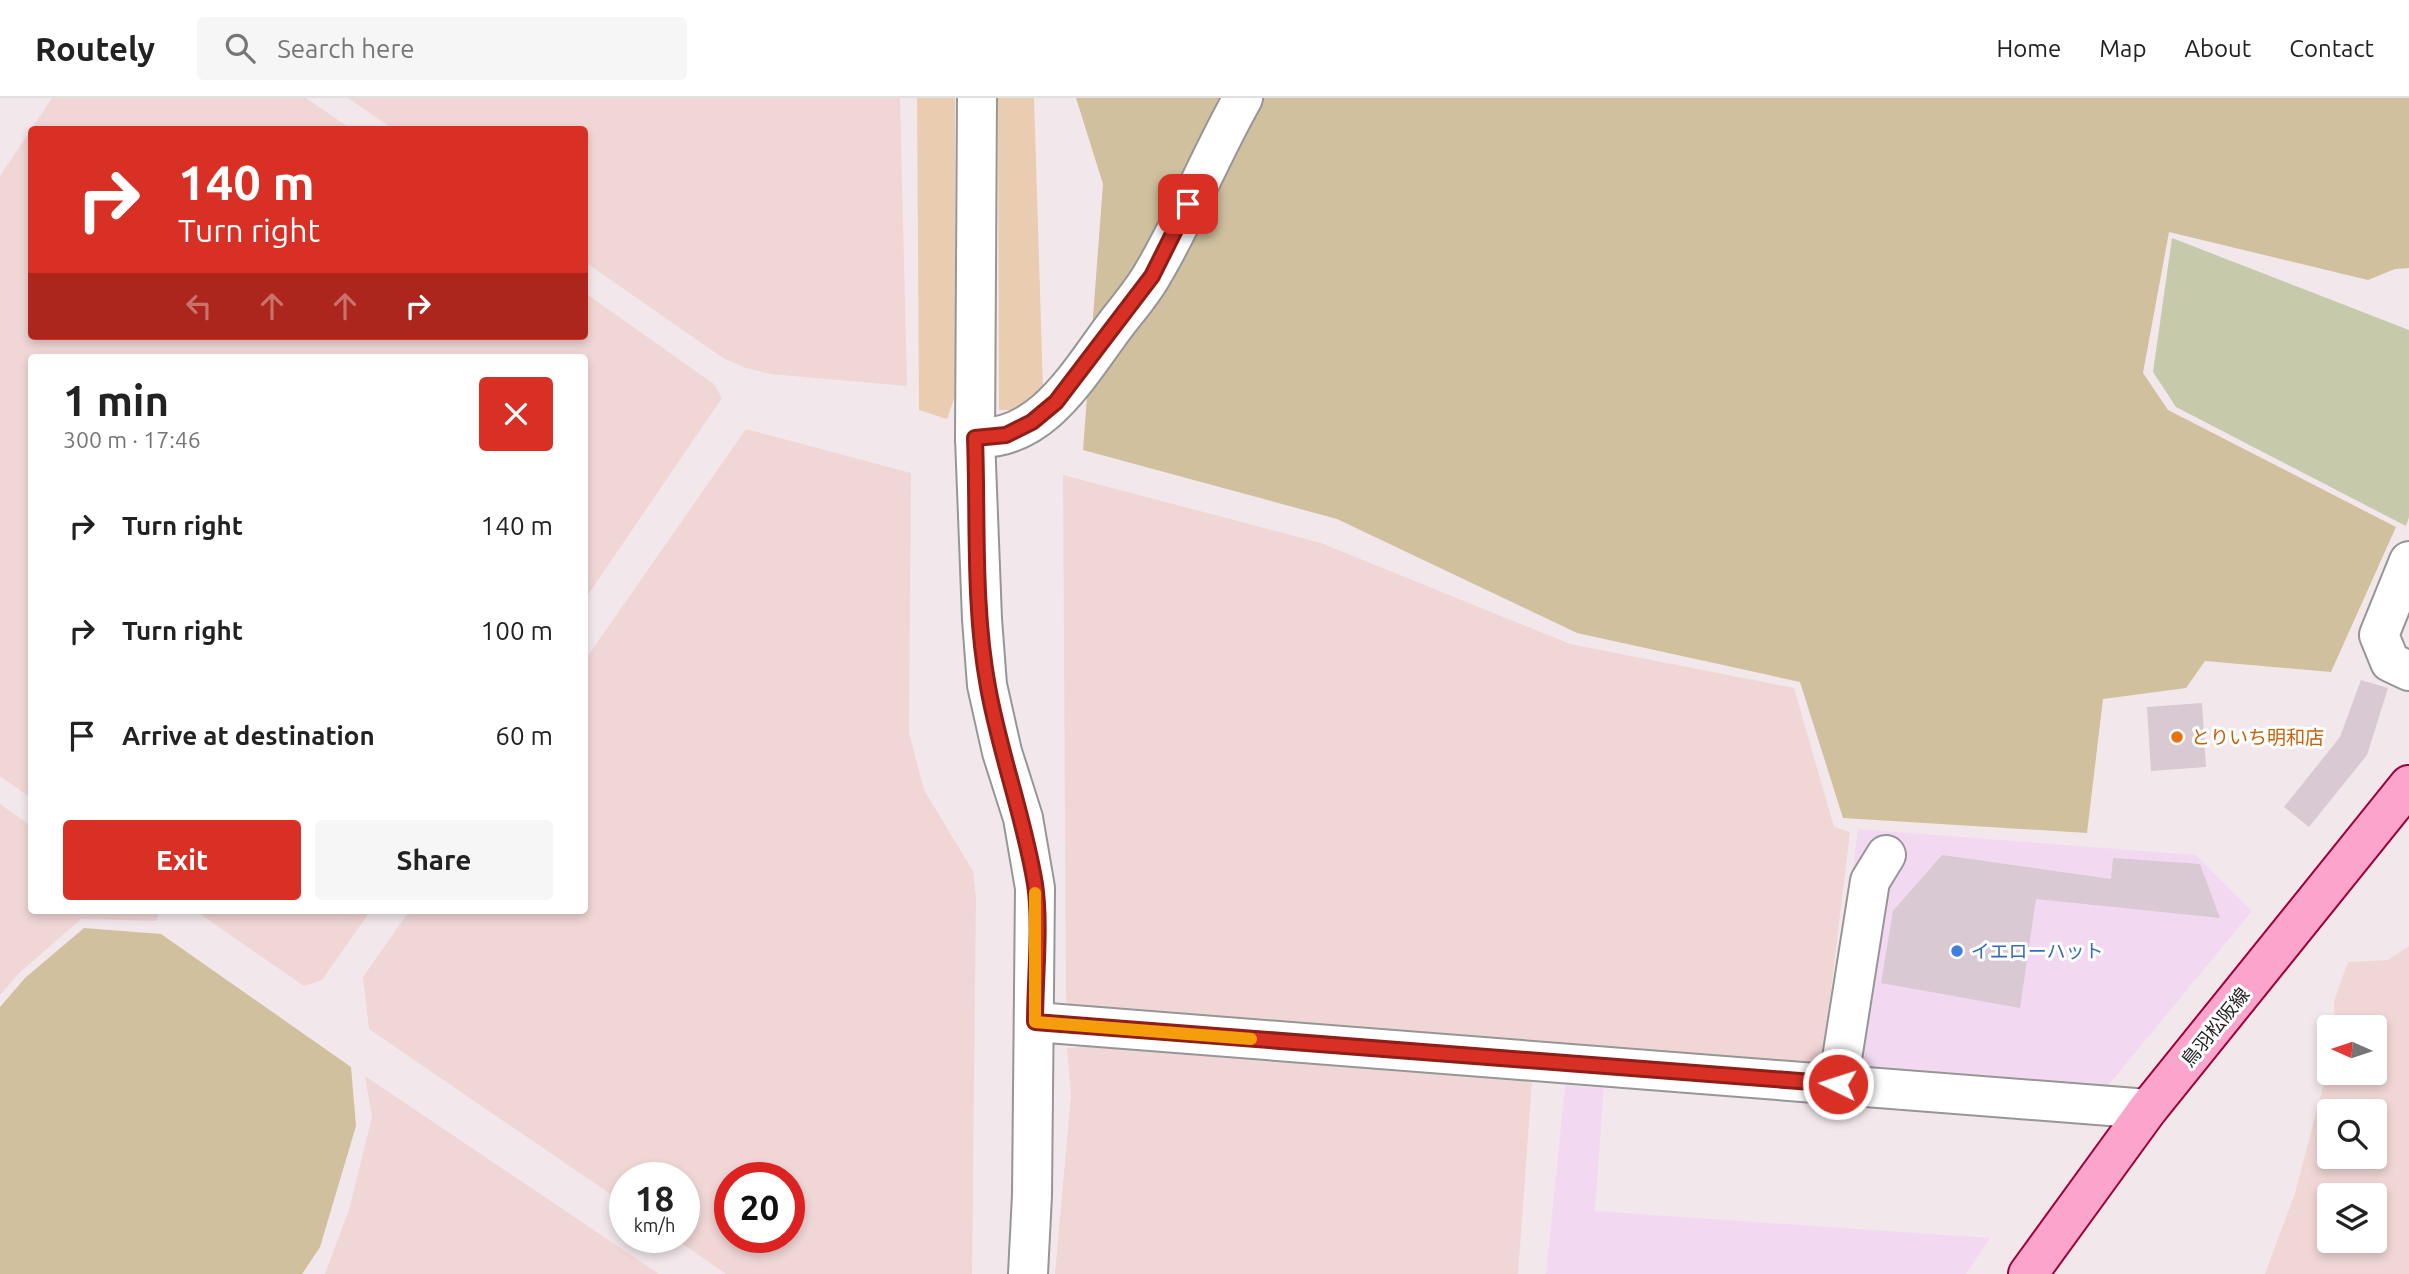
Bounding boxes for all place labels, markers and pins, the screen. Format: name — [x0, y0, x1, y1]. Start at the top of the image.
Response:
pin — [1158, 174, 1218, 234]
place label: とりいち明和店 — [2191, 726, 2324, 748]
marker: とりいち明和店 — [2169, 729, 2185, 745]
place label: イエローハット — [1971, 940, 2103, 962]
marker: イエローハット — [1949, 943, 1965, 959]

